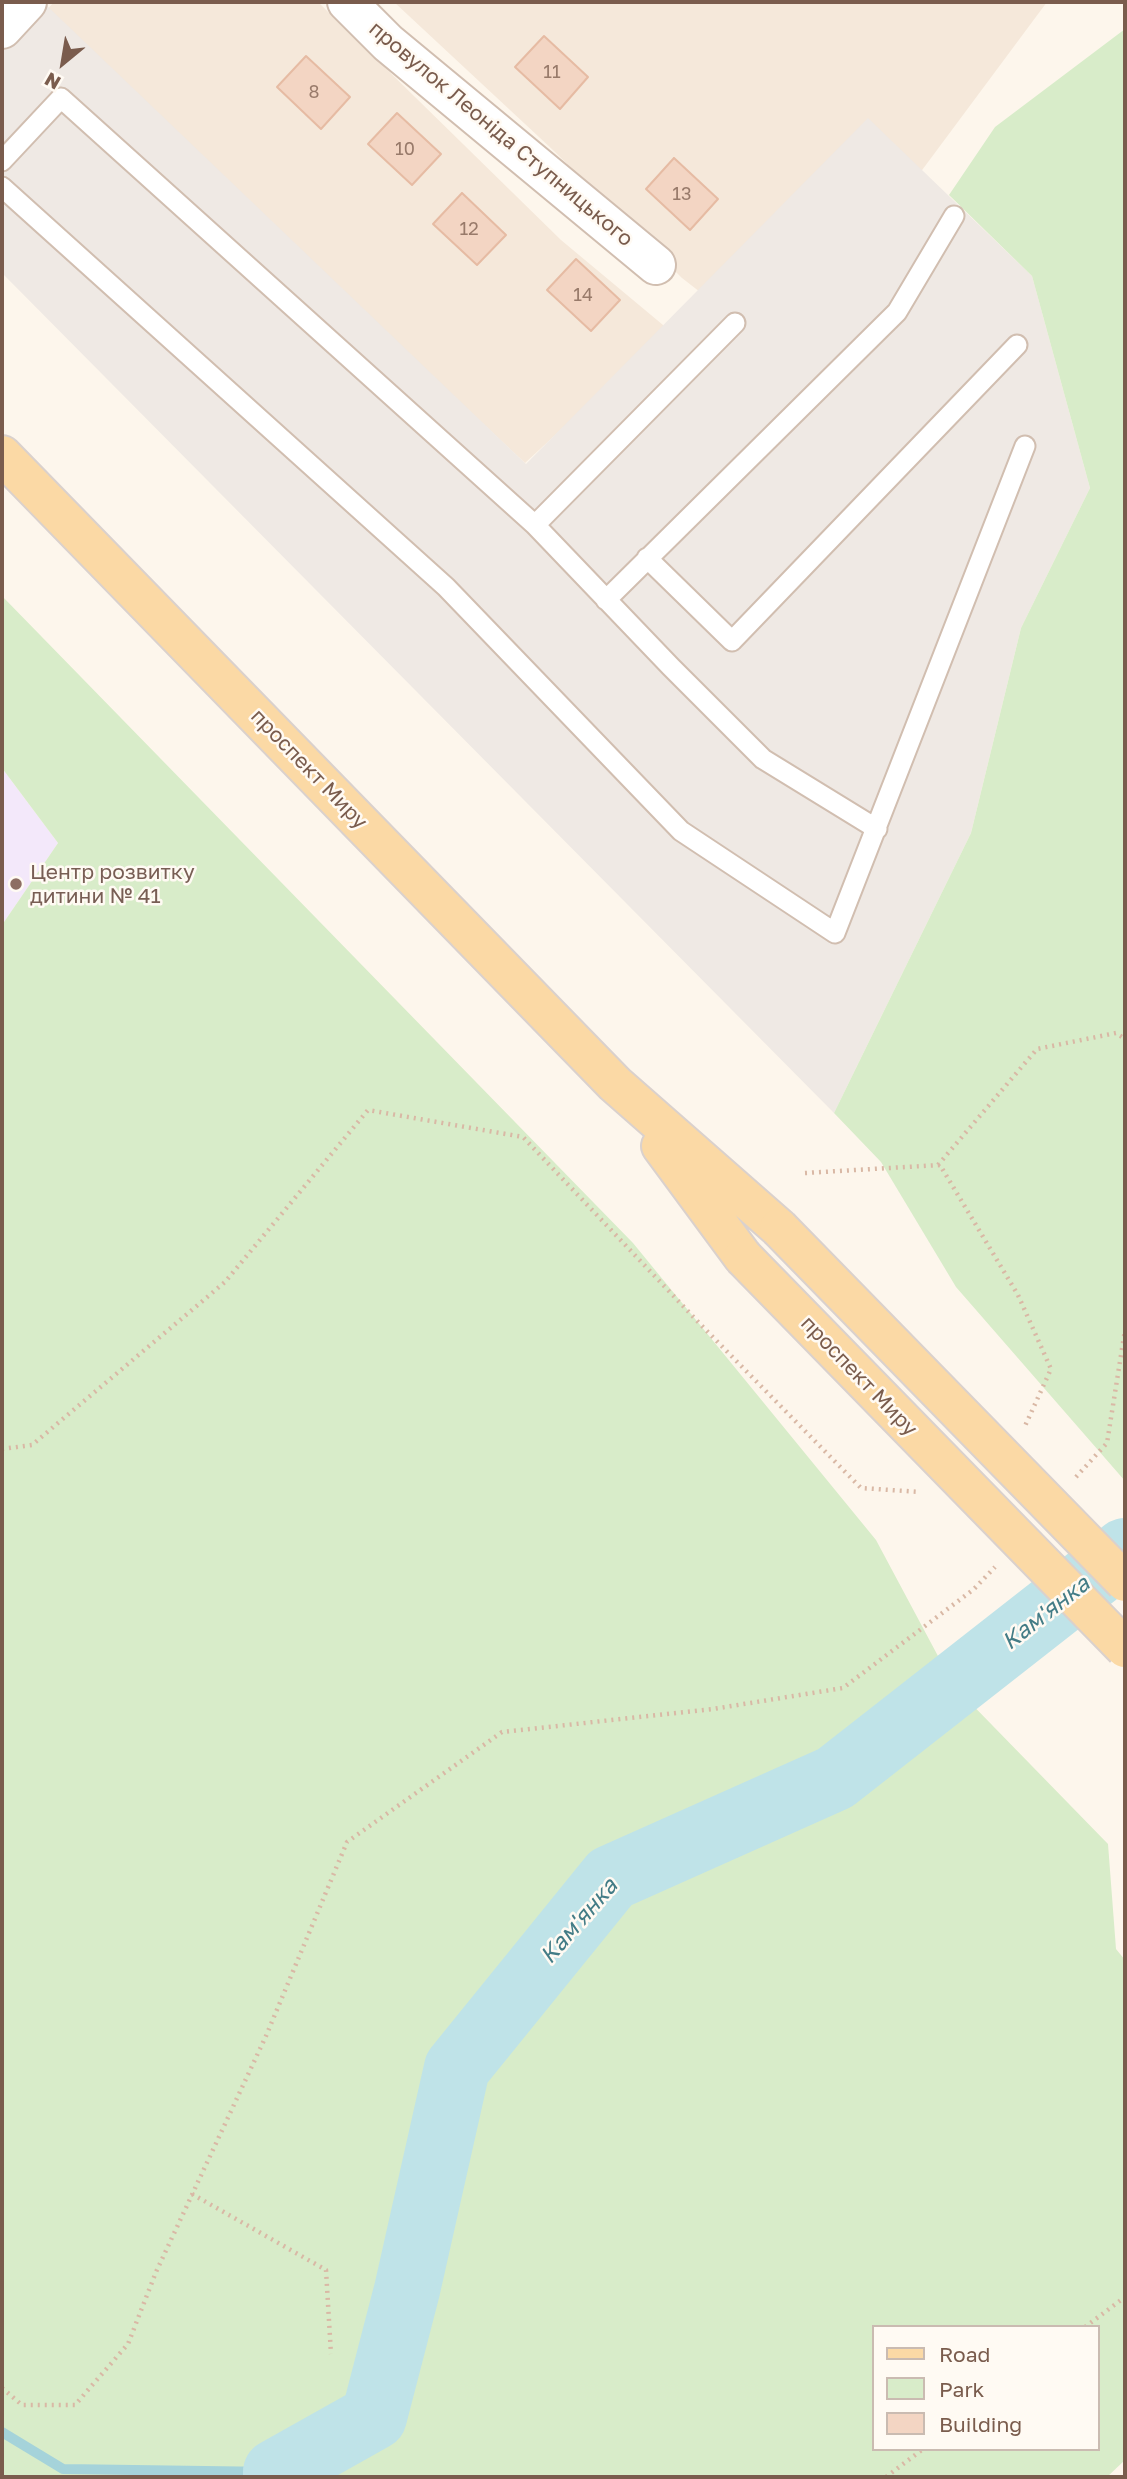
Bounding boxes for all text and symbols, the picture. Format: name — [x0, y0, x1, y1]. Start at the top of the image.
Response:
street label: провулок Леоніда Ступницького — [364, 16, 638, 252]
north arrow — [28, 28, 98, 98]
house number: 11 — [543, 61, 561, 83]
text: N — [40, 68, 64, 95]
house number: 8 — [309, 81, 319, 103]
house number: 10 — [395, 138, 415, 160]
house number: 13 — [672, 183, 692, 205]
house number: 12 — [459, 218, 479, 240]
house number: 14 — [573, 284, 593, 306]
street label: проспект Миру — [245, 704, 373, 834]
place label: Центр розвитку дитини № 41 — [30, 859, 195, 909]
marker: Центр розвитку дитини № 41 — [8, 876, 24, 892]
street label: проспект Миру — [795, 1311, 923, 1441]
water label: Кам'янка — [997, 1570, 1095, 1656]
water label: Кам'янка — [535, 1873, 623, 1969]
legend — [872, 2325, 1099, 2451]
text: Road — [939, 2341, 990, 2367]
text: Park — [939, 2376, 984, 2402]
text: Building — [939, 2411, 1022, 2437]

